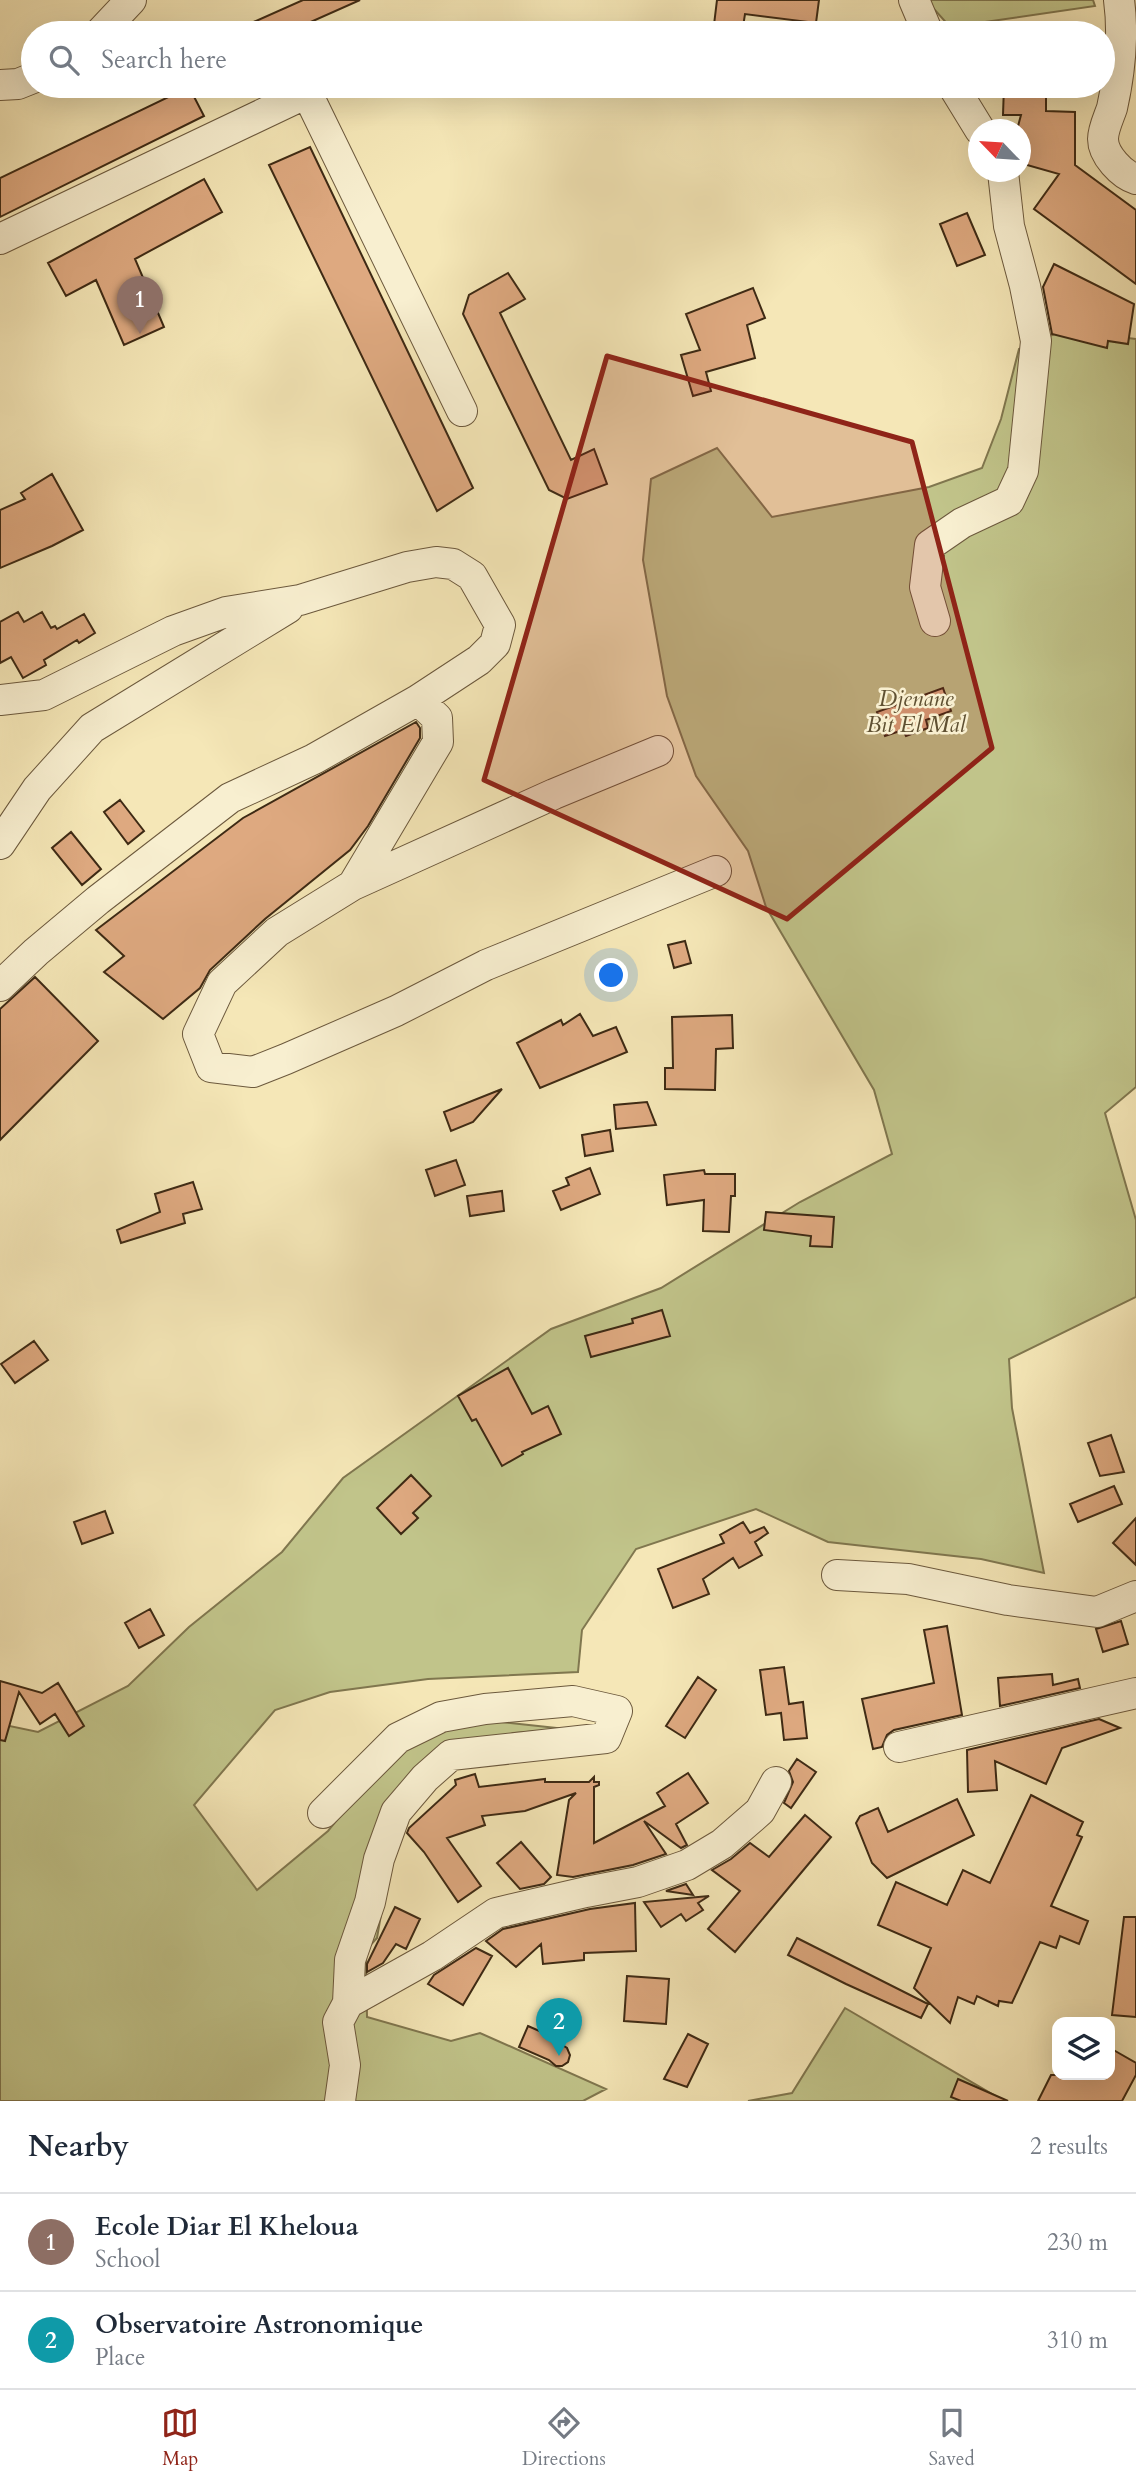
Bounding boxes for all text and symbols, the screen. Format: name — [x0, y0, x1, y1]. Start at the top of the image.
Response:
search box — [21, 21, 1115, 98]
icon: search — [45, 41, 83, 79]
text: Search here — [101, 42, 227, 77]
north arrow — [968, 119, 1031, 182]
pin: 1 — [117, 276, 163, 334]
park label: Djenane Bit El Mal — [866, 683, 967, 740]
your location — [594, 958, 628, 992]
pin: 2 — [536, 1998, 582, 2056]
map controls — [1052, 2017, 1115, 2080]
button: layers — [1052, 2017, 1115, 2080]
text: Nearby — [28, 2126, 129, 2167]
text: 2 results — [1030, 2131, 1108, 2162]
text: Ecole Diar El Kheloua — [95, 2209, 359, 2244]
text: 1 — [45, 2227, 57, 2258]
text: 230 m — [1047, 2227, 1108, 2258]
text: School — [95, 2244, 160, 2275]
text: Observatoire Astronomique — [95, 2307, 423, 2342]
text: 2 — [45, 2325, 57, 2356]
text: 310 m — [1047, 2325, 1108, 2356]
text: Place — [95, 2342, 145, 2373]
tab: Map — [161, 2404, 199, 2472]
tab: Directions — [522, 2404, 606, 2472]
tab: Saved — [929, 2404, 975, 2472]

